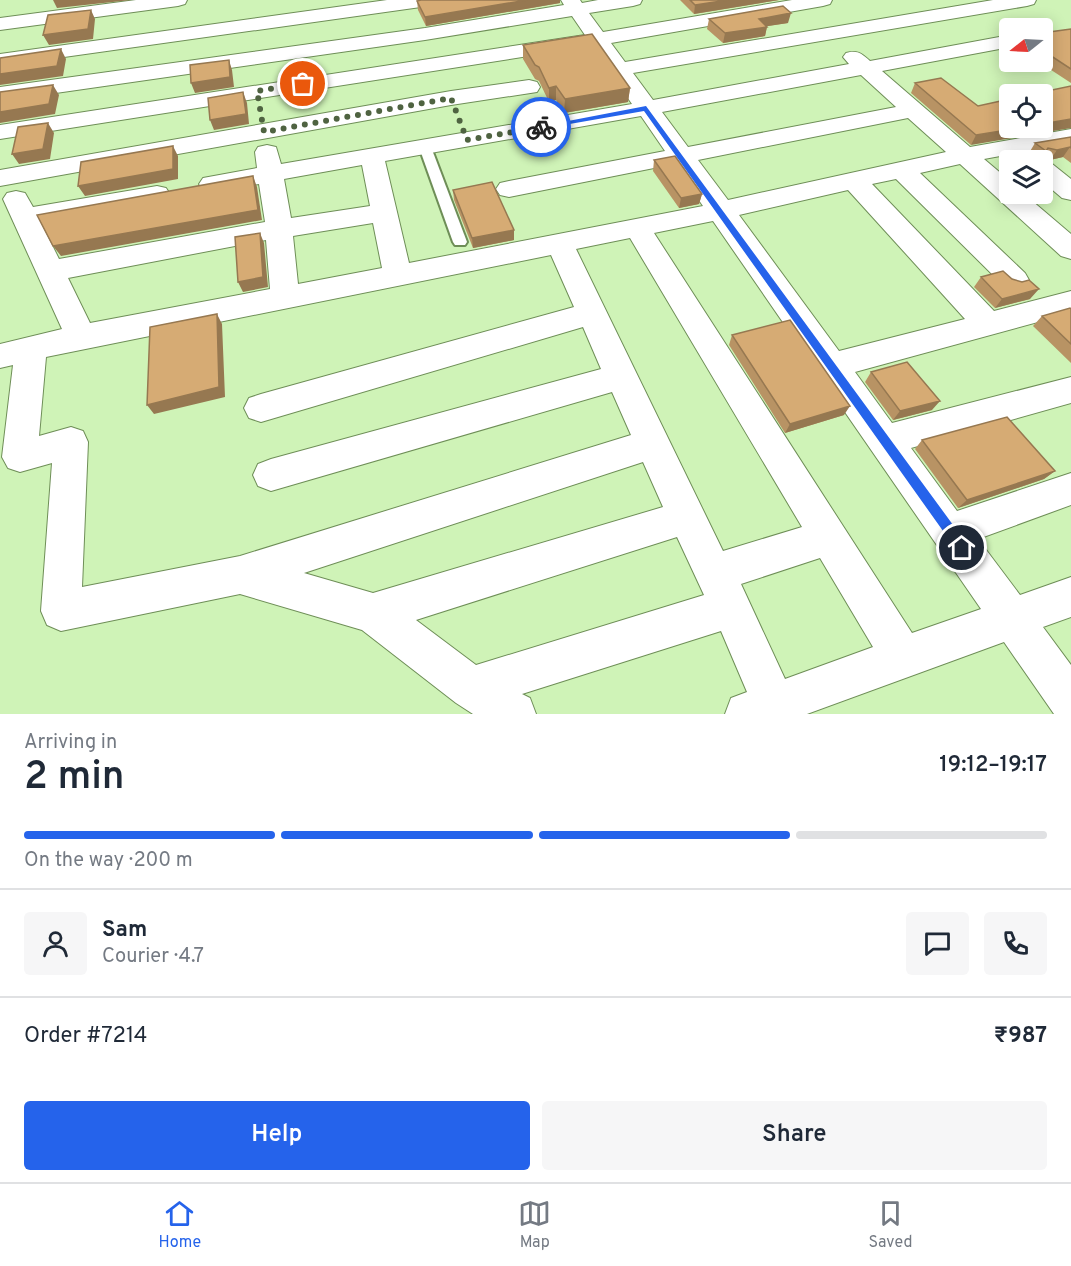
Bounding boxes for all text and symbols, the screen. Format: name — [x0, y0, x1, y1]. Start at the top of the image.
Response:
north arrow — [999, 18, 1053, 72]
map controls — [999, 18, 1053, 204]
pin — [277, 58, 328, 109]
icon: bag — [286, 67, 319, 100]
button: locate — [999, 84, 1053, 138]
courier — [511, 97, 571, 157]
icon: bike — [525, 111, 558, 144]
button: layers — [999, 150, 1053, 204]
pin — [936, 522, 987, 573]
icon: home — [945, 531, 978, 564]
text: Arriving in — [24, 730, 117, 756]
text: 19:12–19:17 — [939, 752, 1047, 779]
text: 2 min — [24, 754, 125, 803]
text: On the way · 200 m — [24, 848, 193, 874]
button: person — [24, 912, 87, 975]
button: chat — [906, 912, 969, 975]
button: phone — [984, 912, 1047, 975]
text: Sam — [102, 917, 147, 944]
text: Courier · 4.7 — [102, 944, 204, 970]
text: Order #7214 — [24, 1023, 147, 1050]
text: ₹987 — [994, 1023, 1047, 1050]
button: Help — [24, 1101, 530, 1170]
button: Share — [542, 1101, 1047, 1170]
tab: Home — [159, 1197, 201, 1253]
tab: Map — [518, 1197, 551, 1253]
tab: Saved — [868, 1197, 912, 1253]

